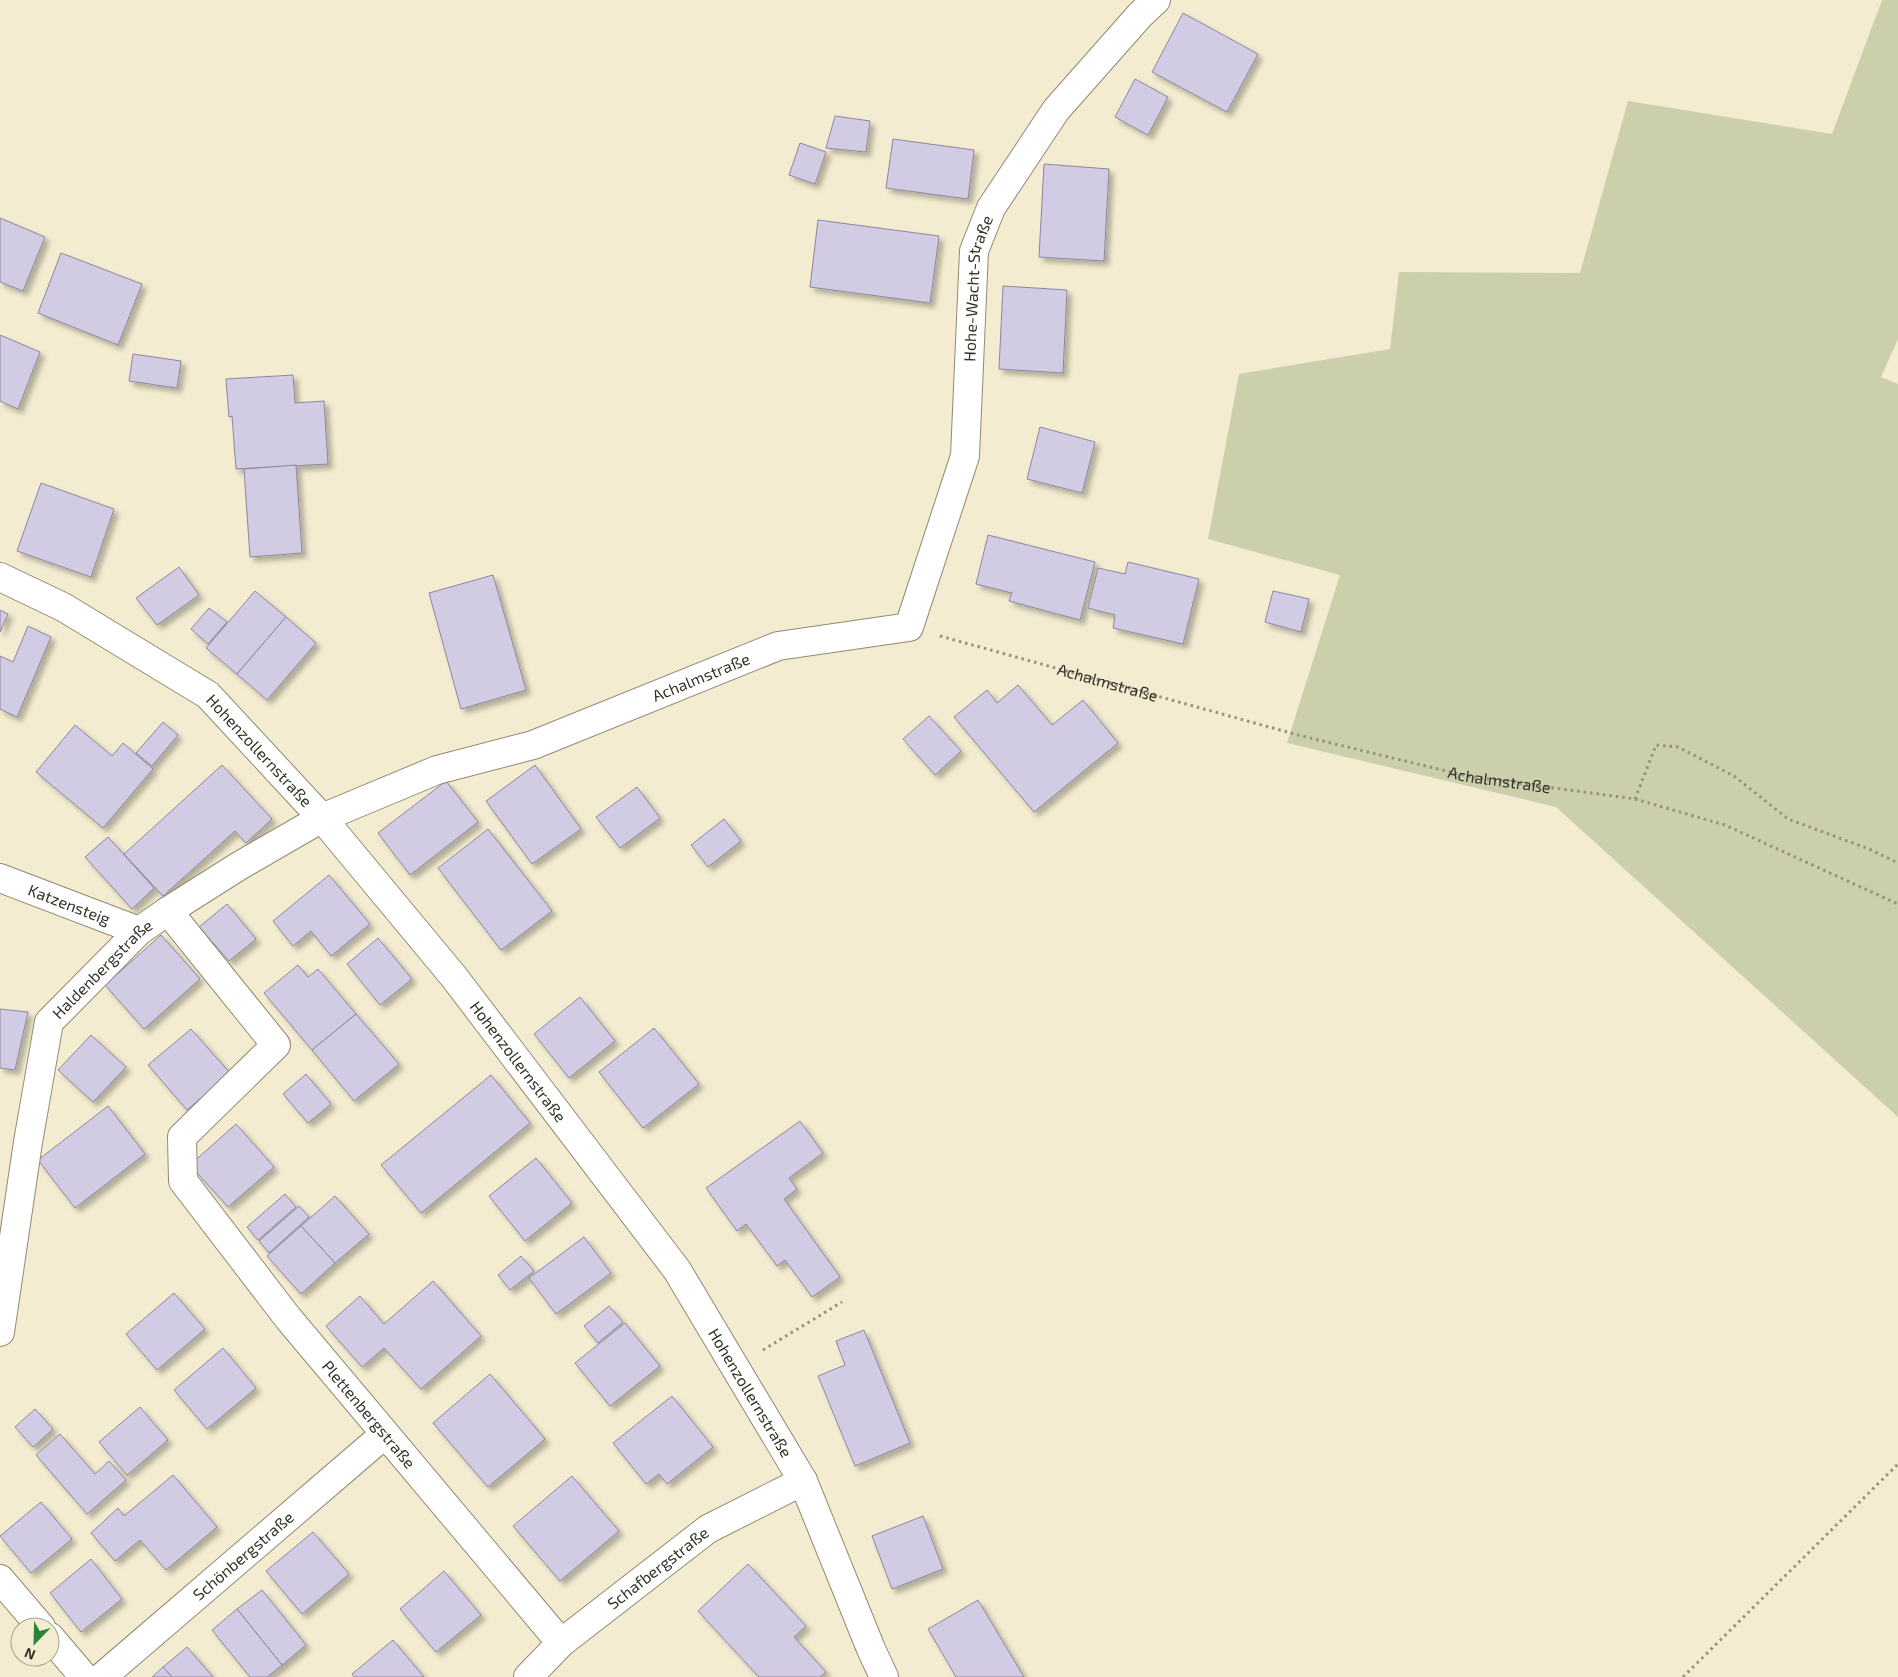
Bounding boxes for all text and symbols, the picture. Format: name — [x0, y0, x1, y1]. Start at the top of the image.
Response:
street label: Hohe-Wacht-Straße — [959, 212, 996, 362]
street label: Achalmstraße — [649, 648, 752, 705]
street label: Achalmstraße — [1055, 659, 1160, 705]
street label: Hohenzollernstraße — [203, 690, 317, 810]
street label: Achalmstraße — [1446, 762, 1552, 796]
street label: Katzensteig — [26, 880, 113, 928]
street label: Haldenbergstraße — [48, 915, 155, 1022]
street label: Hohenzollernstraße — [467, 997, 571, 1125]
street label: Hohenzollernstraße — [705, 1325, 797, 1461]
street label: Plettenbergstraße — [319, 1356, 420, 1472]
street label: Schönbergstraße — [189, 1507, 297, 1604]
street label: Schafbergstraße — [603, 1522, 712, 1613]
north arrow — [10, 1617, 60, 1667]
text: N — [22, 1645, 38, 1664]

